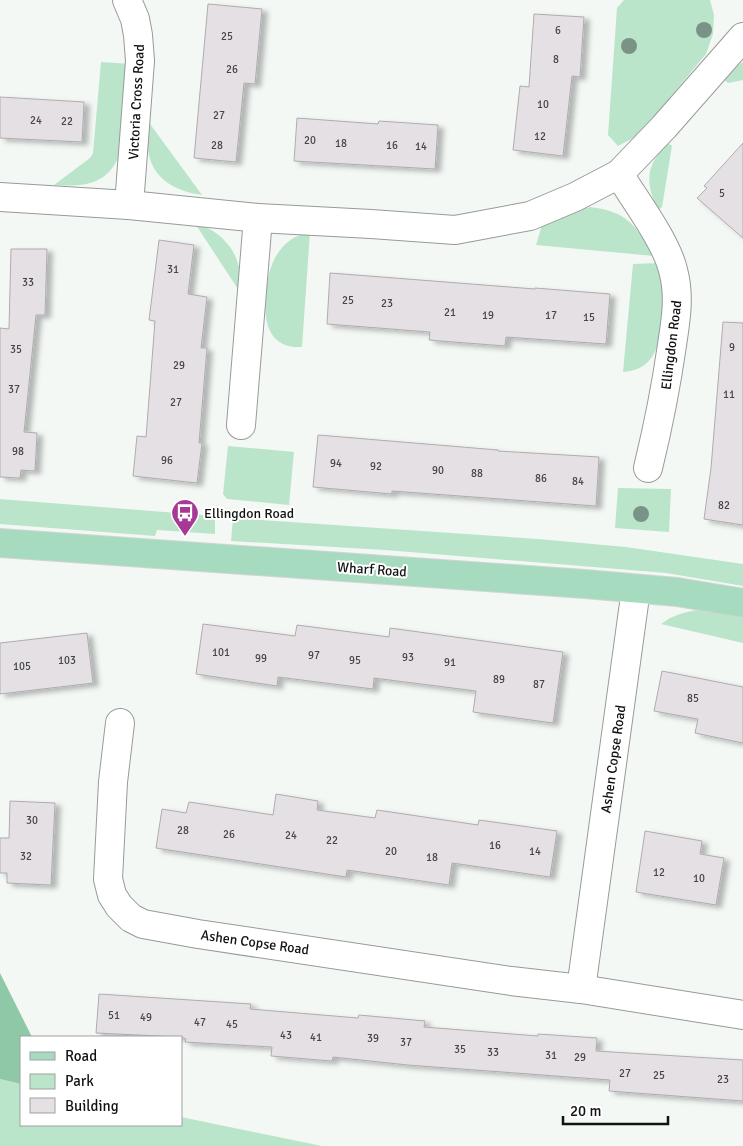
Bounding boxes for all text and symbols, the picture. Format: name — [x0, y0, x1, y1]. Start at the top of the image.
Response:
house number: 6 — [555, 24, 561, 37]
house number: 25 — [221, 30, 233, 43]
street label: Victoria Cross Road — [125, 44, 148, 160]
house number: 8 — [553, 53, 559, 66]
house number: 26 — [226, 63, 238, 76]
house number: 10 — [537, 98, 549, 111]
house number: 27 — [213, 109, 225, 122]
house number: 24 — [30, 114, 42, 127]
house number: 22 — [61, 115, 73, 128]
house number: 12 — [534, 130, 546, 143]
house number: 20 — [304, 134, 316, 147]
house number: 18 — [335, 137, 347, 150]
house number: 28 — [211, 139, 223, 152]
house number: 16 — [386, 139, 398, 152]
house number: 14 — [415, 140, 427, 153]
house number: 5 — [719, 187, 725, 200]
house number: 31 — [167, 263, 179, 276]
house number: 33 — [22, 276, 34, 289]
house number: 25 — [342, 294, 354, 307]
house number: 23 — [381, 297, 393, 310]
street label: Ellingdon Road — [658, 299, 685, 391]
house number: 21 — [444, 306, 456, 319]
house number: 19 — [482, 309, 494, 322]
house number: 17 — [545, 309, 557, 322]
house number: 15 — [583, 311, 595, 324]
house number: 9 — [729, 341, 735, 354]
house number: 35 — [10, 343, 22, 356]
house number: 29 — [173, 359, 185, 372]
house number: 37 — [8, 383, 20, 396]
house number: 11 — [723, 388, 735, 401]
house number: 27 — [170, 396, 182, 409]
house number: 98 — [12, 445, 24, 458]
house number: 96 — [161, 454, 173, 467]
house number: 94 — [330, 457, 342, 470]
house number: 92 — [370, 460, 382, 473]
house number: 90 — [432, 464, 444, 477]
house number: 88 — [471, 467, 483, 480]
house number: 86 — [535, 472, 547, 485]
house number: 84 — [572, 475, 584, 488]
bus stop icon: Ellingdon Road — [170, 498, 200, 537]
house number: 82 — [718, 499, 730, 512]
place label: Ellingdon Road — [204, 505, 294, 522]
street label: Wharf Road — [336, 559, 407, 580]
house number: 101 — [212, 646, 230, 659]
house number: 97 — [308, 649, 320, 662]
house number: 93 — [402, 651, 414, 664]
house number: 99 — [255, 652, 267, 665]
house number: 103 — [58, 654, 76, 667]
house number: 95 — [349, 654, 361, 667]
house number: 91 — [444, 656, 456, 669]
house number: 105 — [13, 660, 31, 673]
house number: 89 — [493, 673, 505, 686]
house number: 87 — [533, 678, 545, 691]
house number: 85 — [687, 692, 699, 705]
street label: Ashen Copse Road — [597, 704, 630, 814]
house number: 30 — [26, 814, 38, 827]
house number: 28 — [177, 824, 189, 837]
house number: 26 — [223, 828, 235, 841]
house number: 24 — [285, 829, 297, 842]
house number: 22 — [326, 834, 338, 847]
house number: 16 — [489, 839, 501, 852]
house number: 20 — [385, 845, 397, 858]
house number: 14 — [529, 845, 541, 858]
house number: 32 — [20, 850, 32, 863]
house number: 18 — [426, 851, 438, 864]
house number: 12 — [653, 866, 665, 879]
house number: 10 — [693, 872, 705, 885]
street label: Ashen Copse Road — [200, 926, 310, 959]
house number: 51 — [108, 1009, 120, 1022]
house number: 49 — [140, 1011, 152, 1024]
house number: 47 — [194, 1016, 206, 1029]
house number: 45 — [226, 1018, 238, 1031]
house number: 43 — [280, 1029, 292, 1042]
house number: 41 — [310, 1031, 322, 1044]
house number: 39 — [367, 1032, 379, 1045]
legend — [20, 1036, 182, 1126]
house number: 37 — [400, 1036, 412, 1049]
house number: 35 — [454, 1043, 466, 1056]
house number: 33 — [487, 1046, 499, 1059]
text: Road — [65, 1047, 97, 1065]
house number: 31 — [545, 1049, 557, 1062]
house number: 29 — [574, 1051, 586, 1064]
house number: 27 — [619, 1067, 631, 1080]
house number: 25 — [653, 1069, 665, 1082]
text: Park — [65, 1072, 94, 1090]
house number: 23 — [717, 1073, 729, 1086]
scale bar — [563, 1094, 668, 1126]
text: Building — [65, 1097, 119, 1115]
text: 20 m — [570, 1102, 601, 1120]

